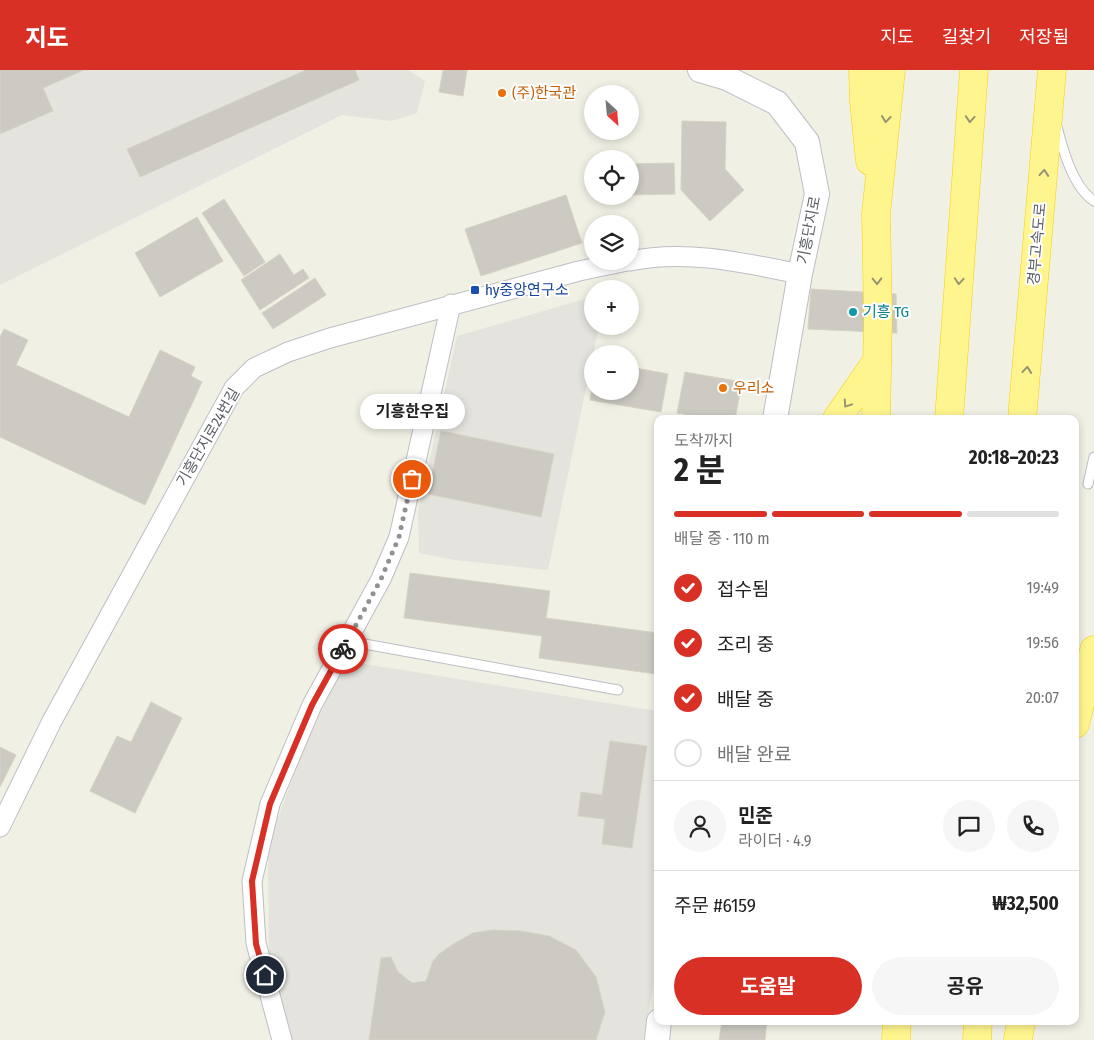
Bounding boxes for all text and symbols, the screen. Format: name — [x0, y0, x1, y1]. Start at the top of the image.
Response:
text: 지도 — [25, 24, 69, 52]
text: 지도 — [881, 26, 914, 48]
text: 길찾기 — [942, 26, 991, 48]
text: 저장됨 — [1019, 26, 1069, 48]
place label: (주)한국관 — [512, 84, 576, 102]
north arrow — [584, 85, 639, 140]
map controls — [584, 85, 639, 400]
marker: (주)한국관 — [496, 87, 508, 99]
one-way arrow — [881, 115, 892, 123]
one-way arrow — [965, 115, 976, 123]
button: locate — [584, 150, 639, 205]
one-way arrow — [1038, 169, 1049, 177]
street label: 기흥단지로 — [794, 194, 824, 266]
street label: 경부고속도로 — [1024, 202, 1050, 286]
button: layers — [584, 215, 639, 270]
one-way arrow — [872, 277, 882, 285]
one-way arrow — [953, 277, 964, 285]
button: + — [584, 280, 639, 335]
place label: hy중앙연구소 — [485, 281, 569, 299]
marker: hy중앙연구소 — [469, 284, 481, 296]
place label: 기흥 TG — [863, 303, 909, 321]
marker: 기흥 TG — [847, 306, 859, 318]
button: − — [584, 345, 639, 400]
one-way arrow — [1021, 366, 1032, 374]
place label: 우리소 — [733, 379, 775, 397]
marker: 우리소 — [717, 382, 729, 394]
street label: 기흥단지로24번길 — [173, 385, 243, 489]
callout: 기흥한우집 — [360, 394, 464, 429]
one-way arrow — [844, 398, 853, 408]
text: 기흥한우집 — [376, 402, 449, 421]
text: 도착까지 — [674, 431, 733, 450]
text: 20:18–20:23 — [969, 446, 1059, 469]
text: 2 분 — [674, 451, 725, 489]
pin — [391, 458, 433, 500]
icon: bag — [398, 465, 426, 493]
text: 배달 중 · 110 m — [674, 529, 770, 548]
icon: check — [674, 574, 702, 602]
text: 접수됨 — [717, 578, 769, 601]
text: 19:49 — [1026, 578, 1059, 597]
courier — [318, 624, 368, 674]
icon: check — [674, 629, 702, 657]
text: 조리 중 — [717, 633, 774, 656]
text: 19:56 — [1026, 633, 1059, 652]
icon: bike — [329, 635, 357, 663]
icon: check — [674, 684, 702, 712]
text: 배달 중 — [717, 688, 774, 711]
text: 20:07 — [1026, 688, 1059, 707]
text: 배달 완료 — [717, 743, 791, 766]
button: person — [674, 800, 726, 852]
button: chat — [943, 800, 995, 852]
button: phone — [1007, 800, 1059, 852]
text: 민준 — [738, 804, 773, 827]
text: 라이더 · 4.9 — [738, 831, 812, 850]
text: ₩32,500 — [992, 892, 1059, 915]
text: 주문 #6159 — [674, 894, 756, 917]
pin — [244, 954, 286, 996]
button: 도움말 — [674, 957, 862, 1015]
button: 공유 — [872, 957, 1059, 1015]
icon: home — [251, 961, 279, 989]

